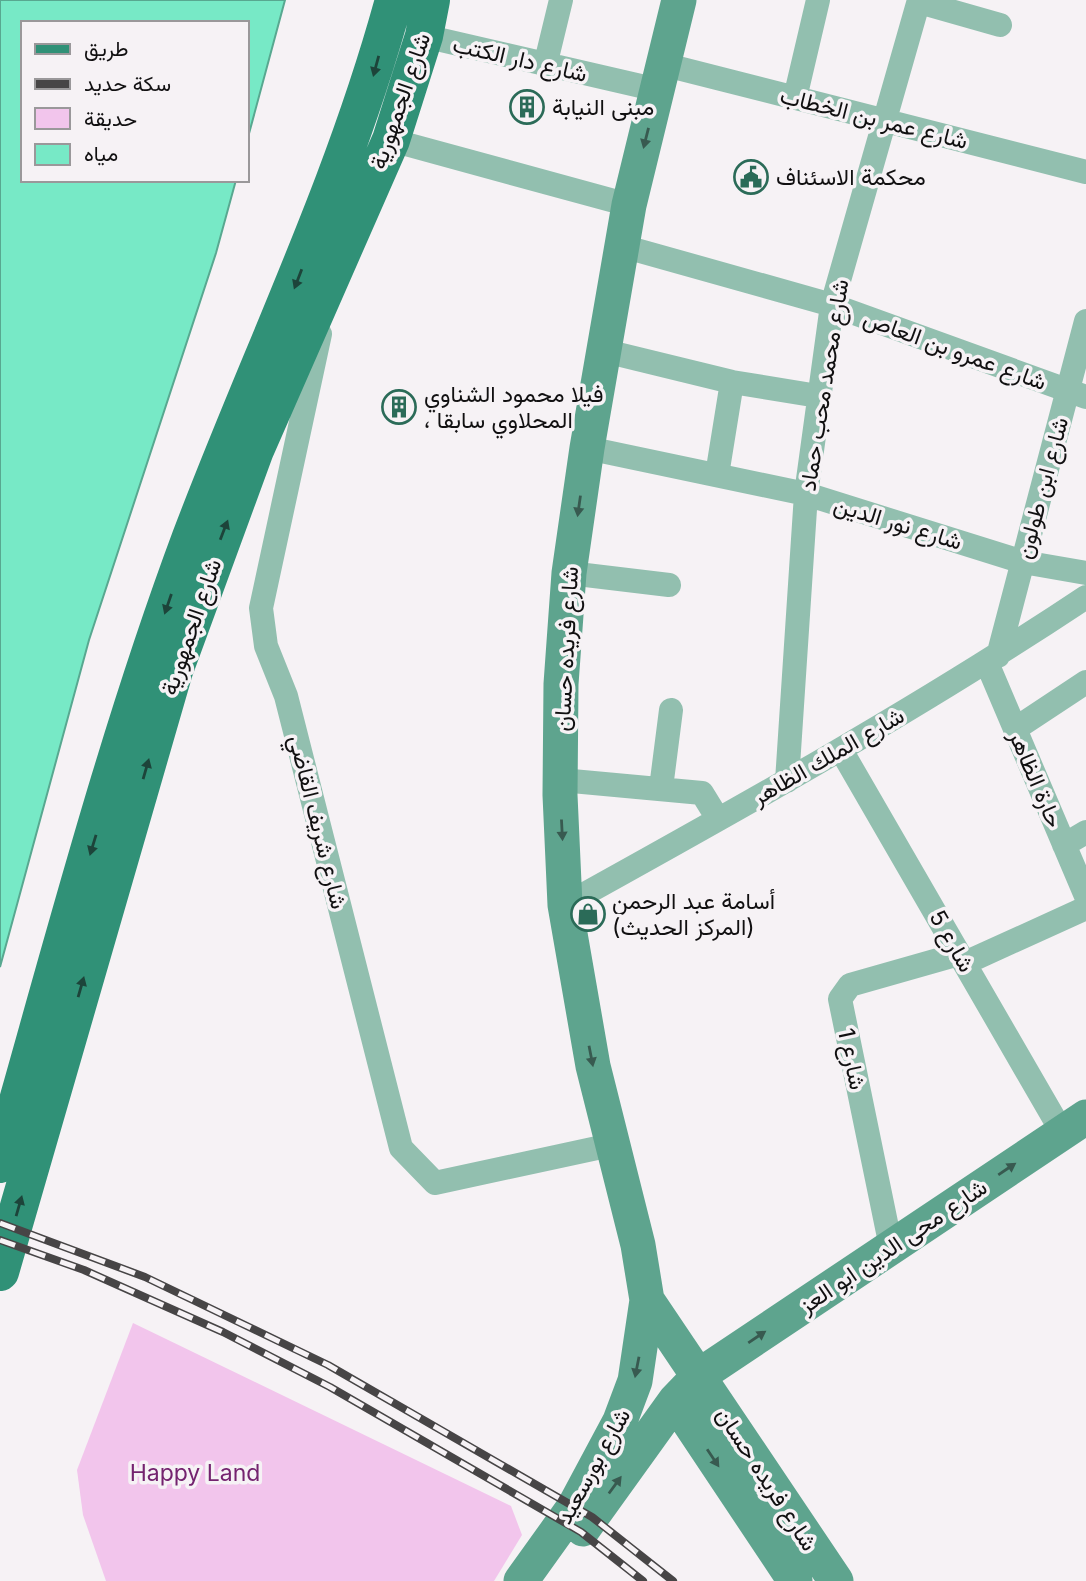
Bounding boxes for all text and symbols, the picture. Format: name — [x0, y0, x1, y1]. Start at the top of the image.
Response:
legend — [21, 21, 248, 182]
street label: شارع الجمهورية — [364, 29, 438, 173]
street label: شارع دار الكتب — [450, 30, 590, 90]
text: طريق — [84, 36, 129, 62]
one-way arrow — [370, 55, 381, 77]
text: سكة حديد — [84, 71, 171, 96]
street label: شارع عمر بن الخطاب — [777, 81, 971, 157]
building icon: مبنى النيابة — [508, 88, 546, 126]
place label: مبنى النيابة — [552, 93, 654, 121]
text: حديقة — [84, 106, 137, 131]
one-way arrow — [640, 127, 651, 149]
text: مياه — [84, 141, 118, 166]
public building icon: محكمة الاسئناف — [732, 158, 770, 196]
place label: محكمة الاسئناف — [776, 163, 926, 191]
one-way arrow — [292, 269, 303, 290]
street label: شارع محمد محب حماد — [793, 277, 857, 493]
street label: شارع عمرو بن العاص — [859, 304, 1050, 398]
place label: فيلا محمود الشناوي ، المحلاوي سابقا — [424, 380, 604, 439]
building icon: فيلا محمود الشناوي ، المحلاوي سابقا — [380, 388, 418, 426]
street label: شارع ابن طولون — [1010, 414, 1076, 562]
street label: شارع نور الدين — [830, 490, 965, 558]
one-way arrow — [573, 495, 584, 517]
one-way arrow — [219, 519, 230, 540]
street label: شارع الجمهورية — [155, 555, 229, 699]
street label: شارع فريده حسان — [548, 566, 586, 732]
one-way arrow — [162, 594, 173, 615]
street label: شارع الملك الظاهر — [746, 701, 910, 813]
street label: حارة الظاهر — [1002, 725, 1069, 832]
street label: شارع شريف القاضي — [278, 732, 353, 913]
one-way arrow — [141, 759, 151, 780]
one-way arrow — [557, 820, 568, 842]
one-way arrow — [87, 834, 97, 855]
place label: أسامة عبد الرحمن (المركز الحديث) — [612, 887, 775, 942]
shop icon: أسامة عبد الرحمن (المركز الحديث) — [569, 895, 607, 933]
street label: شارع 5 — [921, 905, 981, 978]
one-way arrow — [76, 977, 86, 998]
street label: شارع 1 — [830, 1026, 872, 1093]
one-way arrow — [586, 1045, 597, 1067]
one-way arrow — [997, 1163, 1017, 1176]
street label: شارع محى الدين ابو العز — [793, 1173, 993, 1321]
one-way arrow — [14, 1195, 24, 1216]
one-way arrow — [748, 1330, 766, 1344]
one-way arrow — [631, 1356, 642, 1378]
street label: شارع فريده حسان — [709, 1402, 824, 1557]
street label: شارع بورسعيد — [550, 1403, 638, 1530]
one-way arrow — [706, 1449, 720, 1467]
park label: Happy Land — [130, 1459, 260, 1487]
one-way arrow — [607, 1476, 621, 1494]

